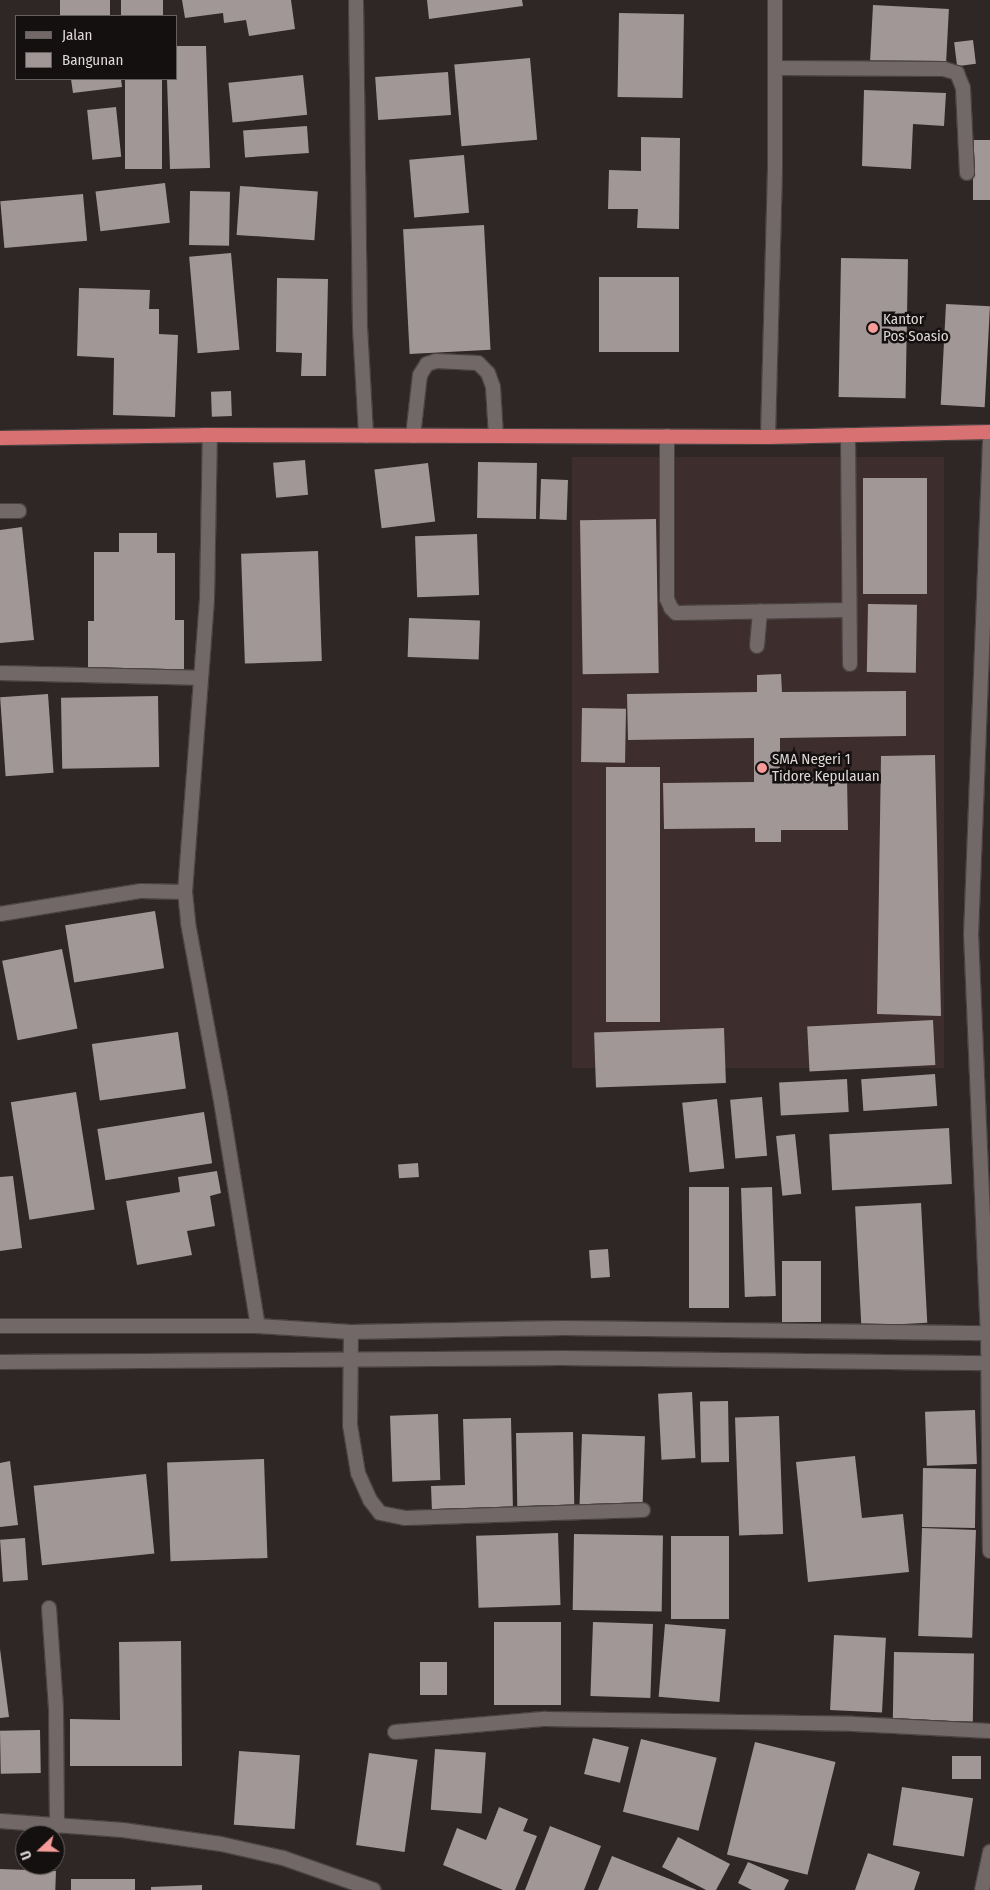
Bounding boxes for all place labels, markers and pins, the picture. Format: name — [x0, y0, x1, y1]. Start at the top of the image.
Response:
place label: Kantor Pos Soasio — [883, 310, 949, 345]
marker: Kantor Pos Soasio — [867, 322, 879, 334]
place label: SMA Negeri 1 Tidore Kepulauan — [772, 750, 880, 785]
marker: SMA Negeri 1 Tidore Kepulauan — [756, 762, 768, 774]

